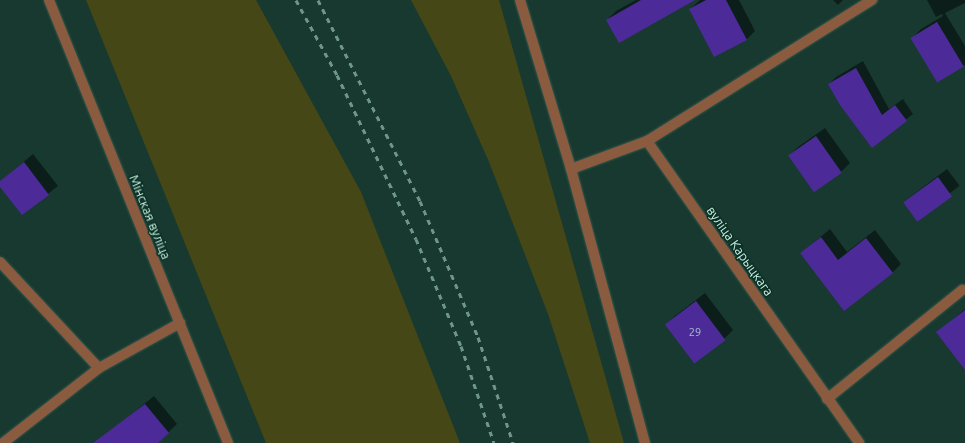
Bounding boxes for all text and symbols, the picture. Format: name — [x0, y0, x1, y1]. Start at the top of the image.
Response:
street label: Мінская вуліца — [126, 173, 174, 261]
street label: вуліца Карыцкага — [703, 203, 777, 299]
house number: 29 — [689, 325, 701, 339]

